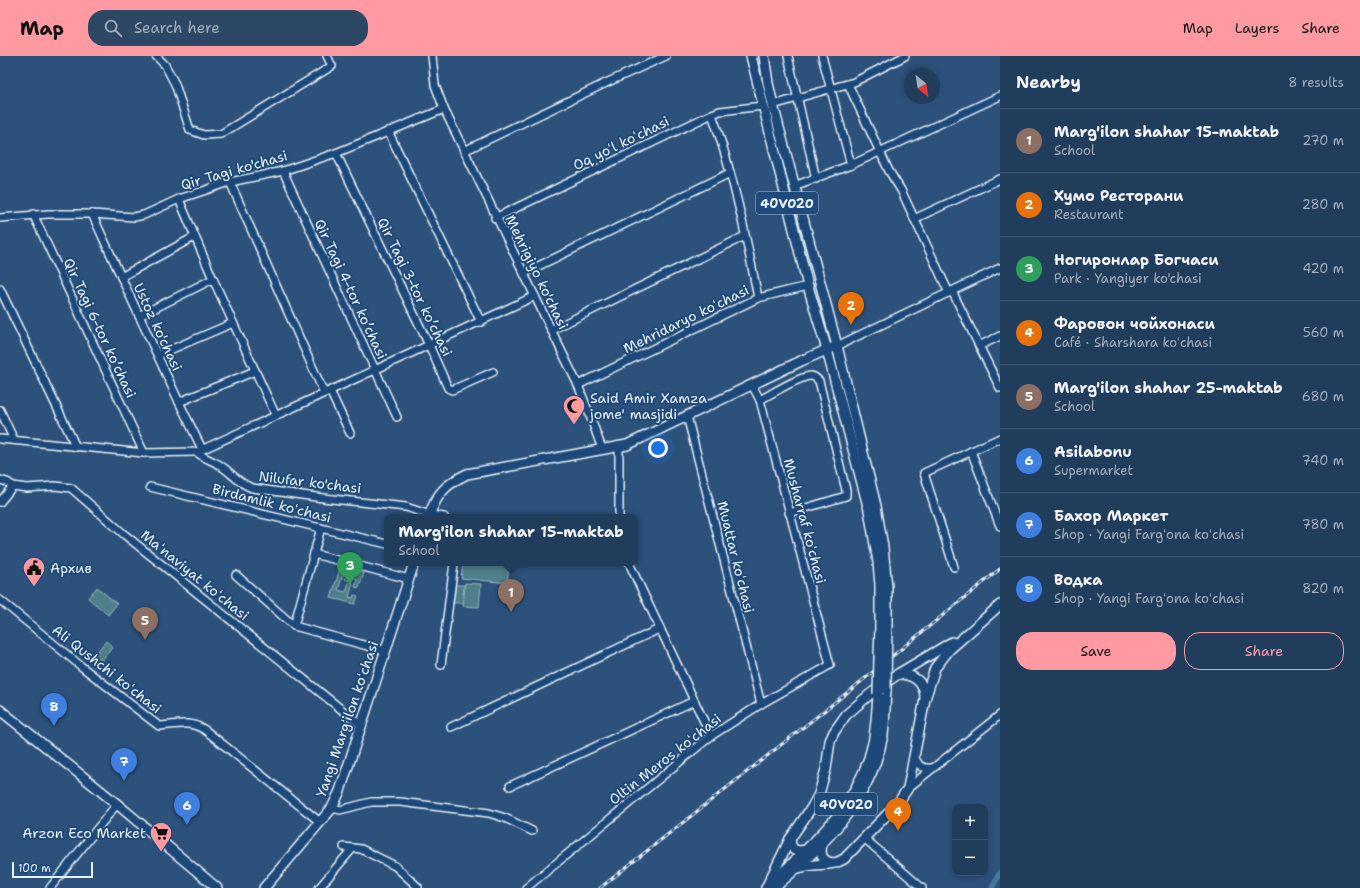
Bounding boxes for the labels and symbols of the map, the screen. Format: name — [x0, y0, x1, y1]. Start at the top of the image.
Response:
north arrow — [904, 68, 940, 104]
street label: Oq yoʻl koʻchasi — [570, 112, 672, 174]
street label: Qir Tagi ko'chasi — [179, 146, 289, 194]
road number: 40V020 — [756, 192, 818, 214]
street label: Mehrigiyo ko'chasi — [501, 212, 573, 332]
street label: Qir Tagi 3-tor koʼchasi — [374, 215, 456, 359]
street label: Qir Tagi 4-tor koʼchasi — [311, 216, 391, 362]
street label: Qir Tagi 6-tor koʼchasi — [60, 255, 140, 401]
street label: Ustoz ko'chasi — [130, 280, 186, 374]
street label: Mehridaryo koʻchasi — [620, 281, 752, 357]
pin: 2 — [838, 292, 864, 325]
place label: Said Amir Xamza jome' masjidi — [589, 389, 707, 423]
mosque icon: Said Amir Xamza jome' masjidi — [561, 393, 587, 426]
your location — [648, 438, 668, 458]
street label: Musharraf koʻchasi — [780, 456, 830, 586]
street label: Nilufar ko'chasi — [258, 467, 362, 497]
street label: Birdamlik koʻchasi — [211, 480, 333, 526]
street label: Muattar koʻchasi — [713, 499, 759, 615]
street label: Maʻnaviyat koʻchasi — [137, 526, 253, 624]
pin: 3 — [337, 552, 363, 585]
public building icon: Архив — [21, 555, 47, 588]
place label: Архив — [50, 559, 92, 577]
pin: 1 — [498, 579, 524, 612]
pin: 5 — [132, 607, 158, 640]
street label: Ali Qushchi koʻchasi — [49, 621, 165, 717]
street label: Yangi Margʻilon koʻchasi — [312, 639, 382, 799]
pin: 8 — [41, 693, 67, 726]
street label: Oltin Meros koʻchasi — [605, 710, 725, 808]
pin: 7 — [111, 748, 137, 781]
pin: 6 — [174, 792, 200, 825]
road number: 40V020 — [815, 793, 877, 815]
pin: 4 — [885, 798, 911, 831]
supermarket icon: Arzon Eco Market — [148, 820, 174, 853]
place label: Arzon Eco Market — [22, 824, 146, 842]
scale bar — [12, 860, 93, 879]

